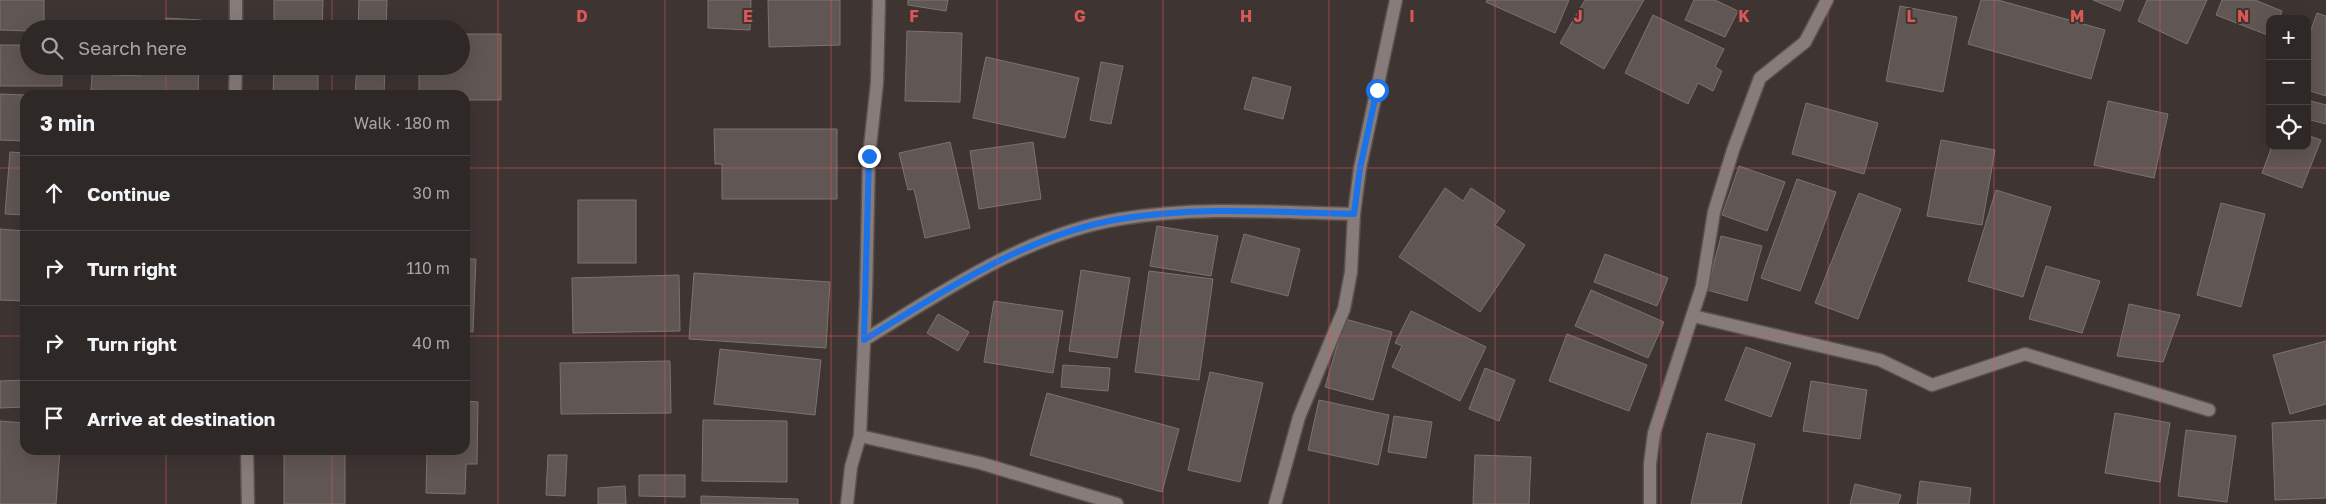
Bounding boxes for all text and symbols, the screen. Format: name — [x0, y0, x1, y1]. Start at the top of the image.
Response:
text: D — [576, 6, 588, 26]
text: E — [743, 6, 753, 26]
text: F — [909, 6, 919, 26]
text: G — [1074, 6, 1086, 26]
text: H — [1240, 6, 1252, 26]
text: I — [1409, 6, 1415, 26]
text: J — [1573, 6, 1583, 26]
text: K — [1738, 6, 1750, 26]
text: L — [1906, 6, 1916, 26]
text: M — [2070, 6, 2084, 26]
text: N — [2237, 6, 2249, 26]
map controls — [2266, 15, 2311, 150]
button: + — [2266, 15, 2311, 60]
search box — [20, 20, 470, 75]
icon: search — [38, 34, 66, 62]
text: Search here — [78, 36, 187, 59]
button: − — [2266, 60, 2311, 105]
route start — [1366, 79, 1389, 102]
button: locate — [2266, 105, 2311, 150]
text: 3 min — [40, 110, 95, 136]
text: Walk · 180 m — [354, 113, 450, 133]
route end — [858, 145, 881, 168]
icon: ahead — [40, 179, 68, 207]
text: Continue — [87, 182, 170, 205]
text: 30 m — [413, 183, 450, 203]
icon: right — [40, 254, 68, 282]
text: Turn right — [87, 257, 177, 280]
text: 110 m — [406, 258, 450, 278]
icon: right — [40, 329, 68, 357]
text: Turn right — [87, 332, 177, 355]
text: 40 m — [412, 333, 450, 353]
icon: arrive — [40, 404, 68, 432]
text: Arrive at destination — [87, 407, 275, 430]

